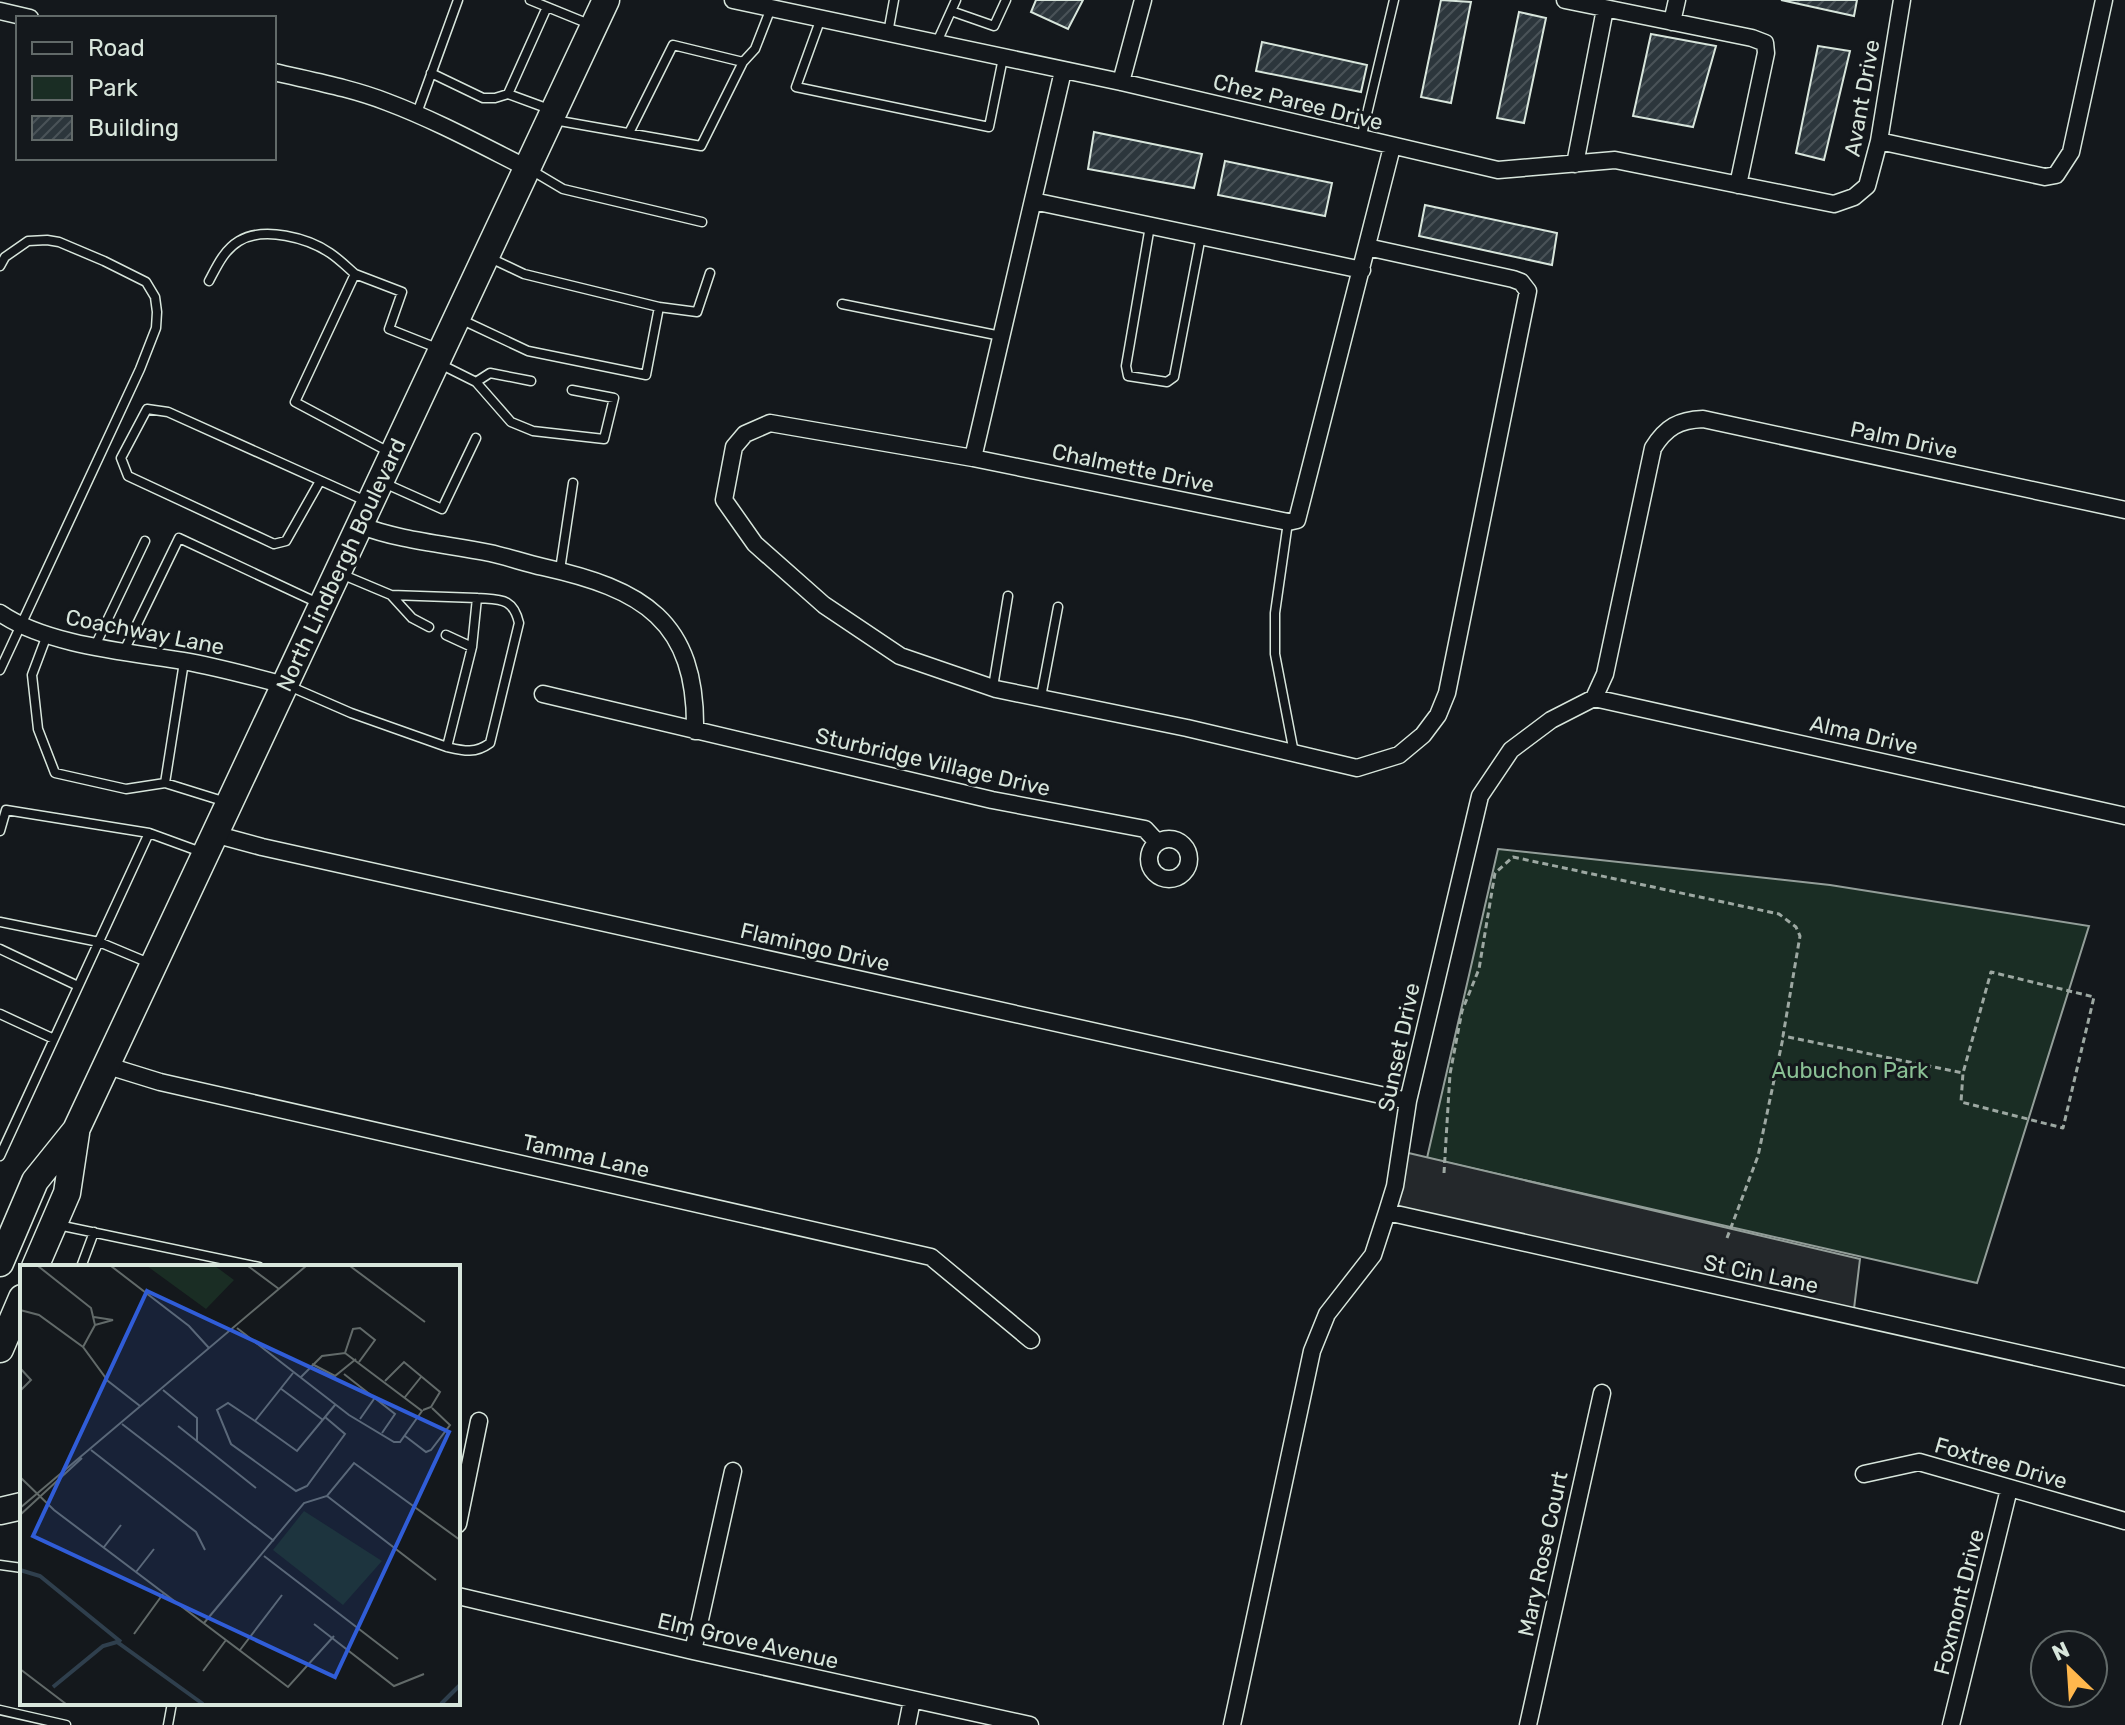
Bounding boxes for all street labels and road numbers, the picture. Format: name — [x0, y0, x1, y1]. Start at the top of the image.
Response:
street label: Avant Drive — [1838, 38, 1886, 158]
street label: Chez Paree Drive — [1210, 68, 1386, 136]
street label: Palm Drive — [1848, 415, 1960, 465]
street label: North Lindbergh Boulevard — [270, 434, 412, 696]
street label: Chalmette Drive — [1049, 438, 1217, 498]
street label: Coachway Lane — [63, 603, 227, 661]
street label: Alma Drive — [1807, 709, 1921, 761]
street label: Sturbridge Village Drive — [813, 722, 1053, 802]
street label: Flamingo Drive — [738, 917, 892, 977]
street label: Sunset Drive — [1372, 980, 1426, 1114]
street label: Tamma Lane — [520, 1128, 652, 1184]
street label: St Cin Lane — [1701, 1249, 1821, 1299]
street label: Foxtree Drive — [1932, 1431, 2070, 1495]
street label: Mary Rose Court — [1512, 1469, 1574, 1639]
street label: Foxmont Drive — [1928, 1526, 1990, 1678]
street label: Elm Grove Avenue — [655, 1607, 841, 1675]

